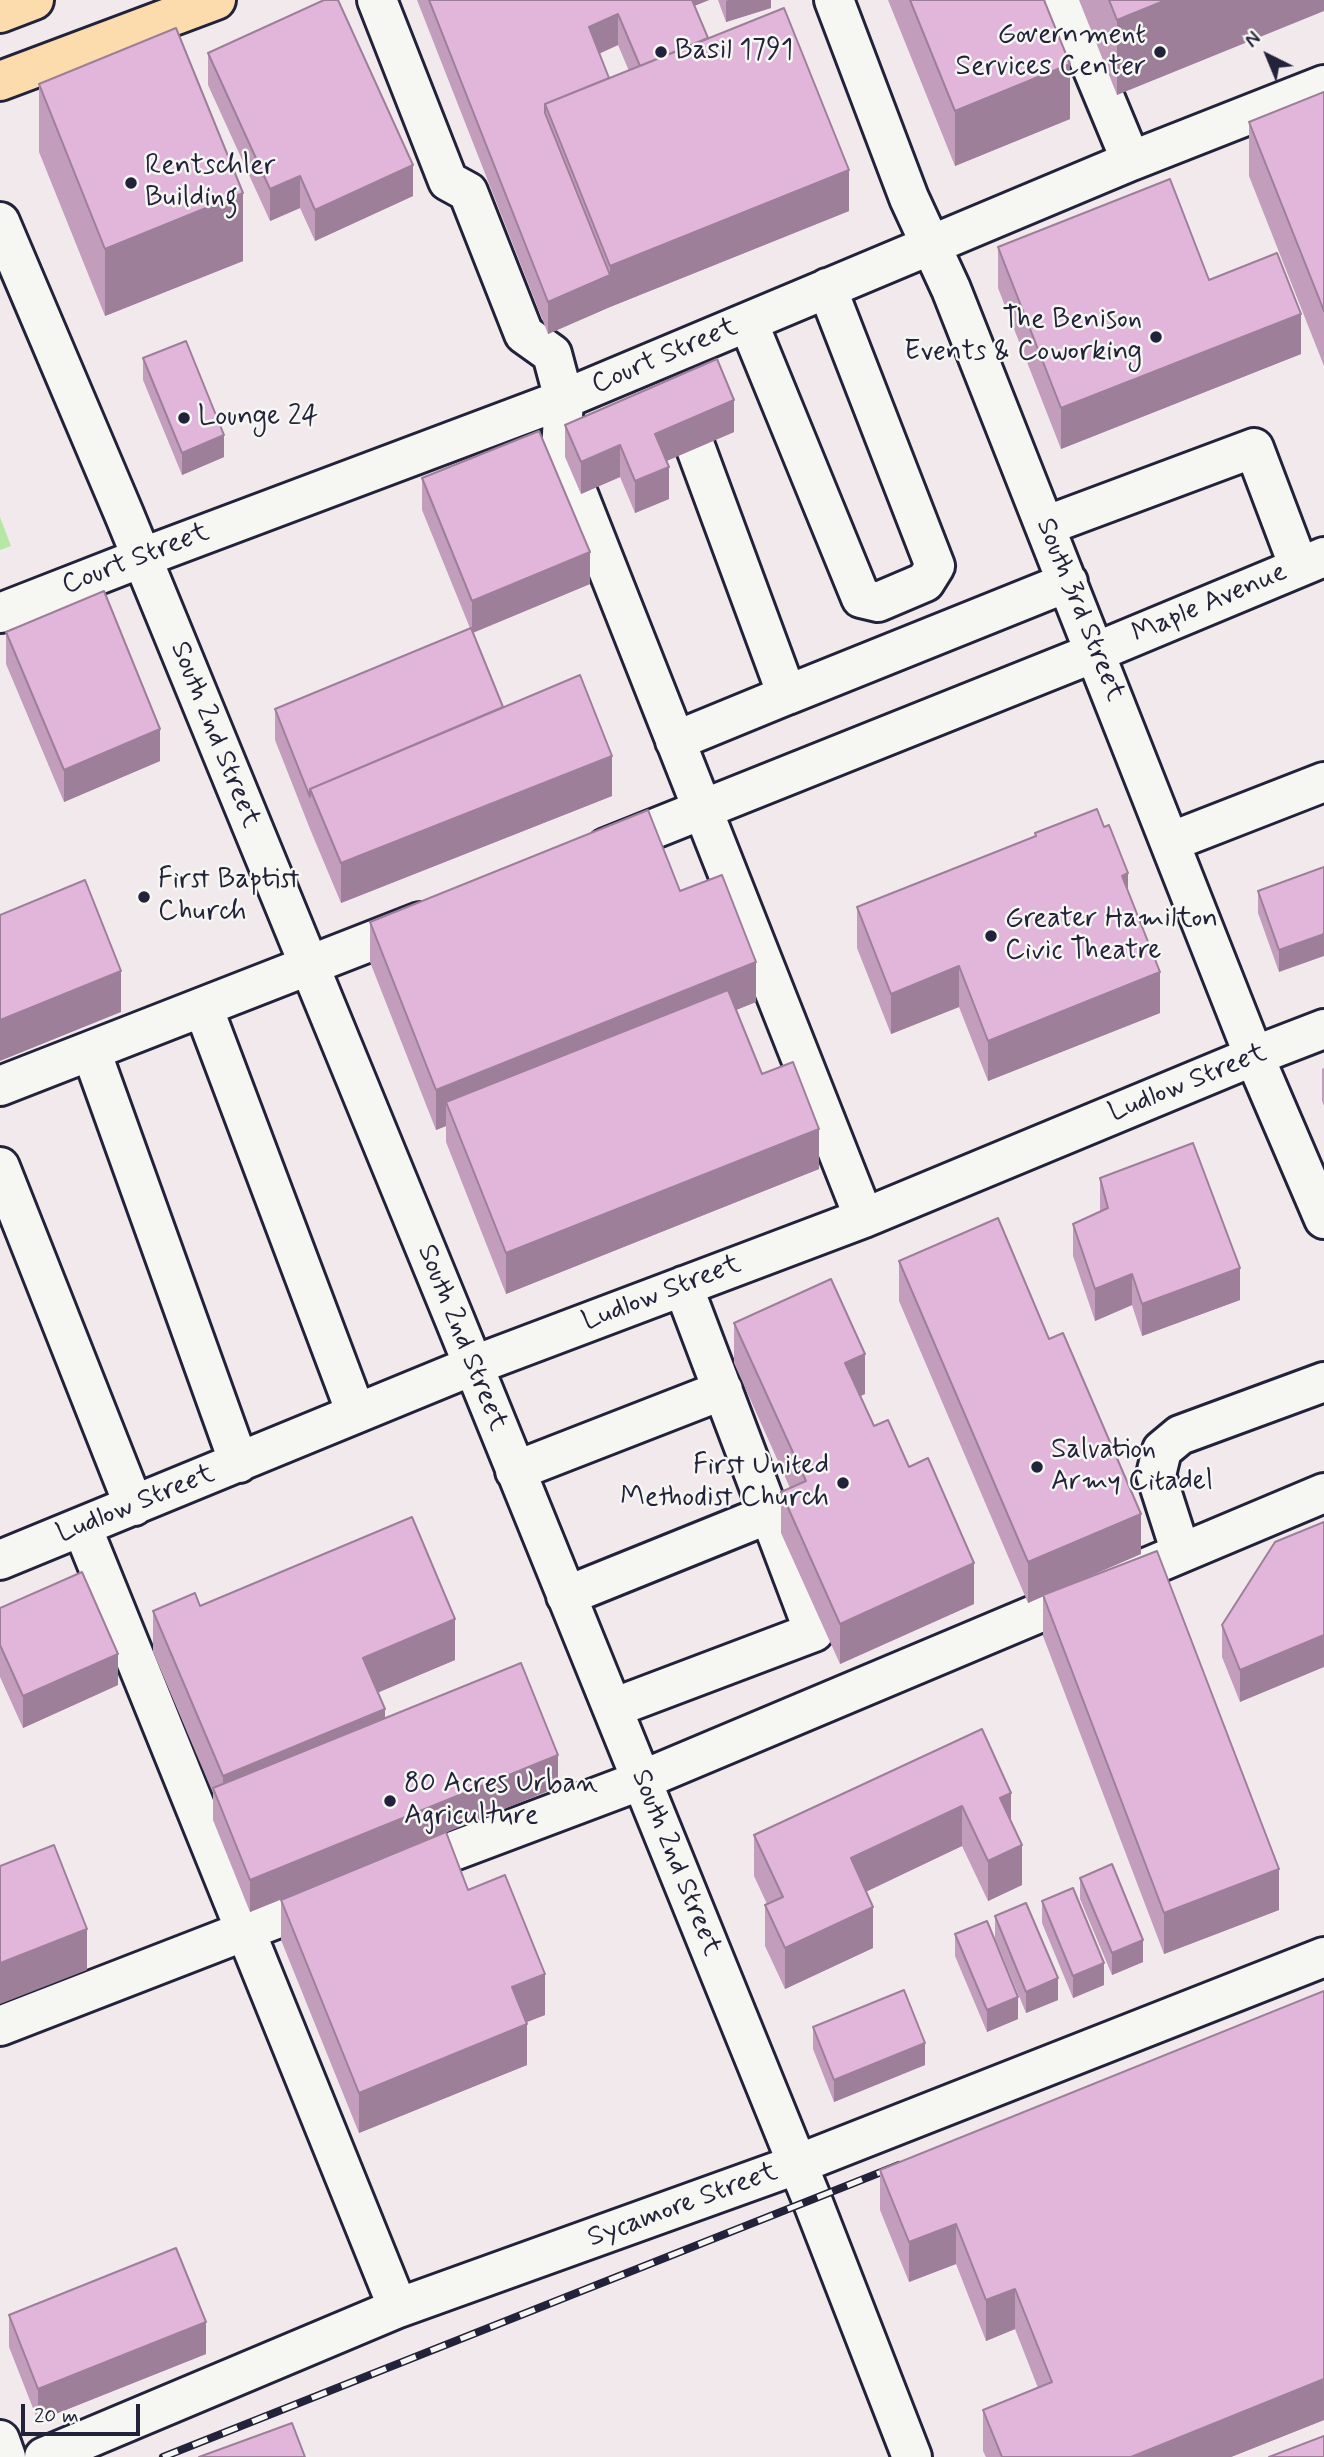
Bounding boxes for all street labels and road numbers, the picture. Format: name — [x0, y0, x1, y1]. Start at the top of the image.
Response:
street label: Court Street — [587, 311, 743, 403]
street label: South 3rd Street — [1027, 514, 1131, 706]
street label: Court Street — [58, 517, 214, 603]
street label: Maple Avenue — [1127, 556, 1293, 652]
street label: South 2nd Street — [161, 637, 267, 833]
street label: Ludlow Street — [1104, 1037, 1272, 1131]
street label: South 2nd Street — [408, 1240, 514, 1436]
street label: Ludlow Street — [578, 1248, 746, 1340]
street label: Ludlow Street — [52, 1458, 220, 1552]
street label: South 2nd Street — [622, 1765, 728, 1961]
street label: Sycamore Street — [583, 2156, 783, 2256]

